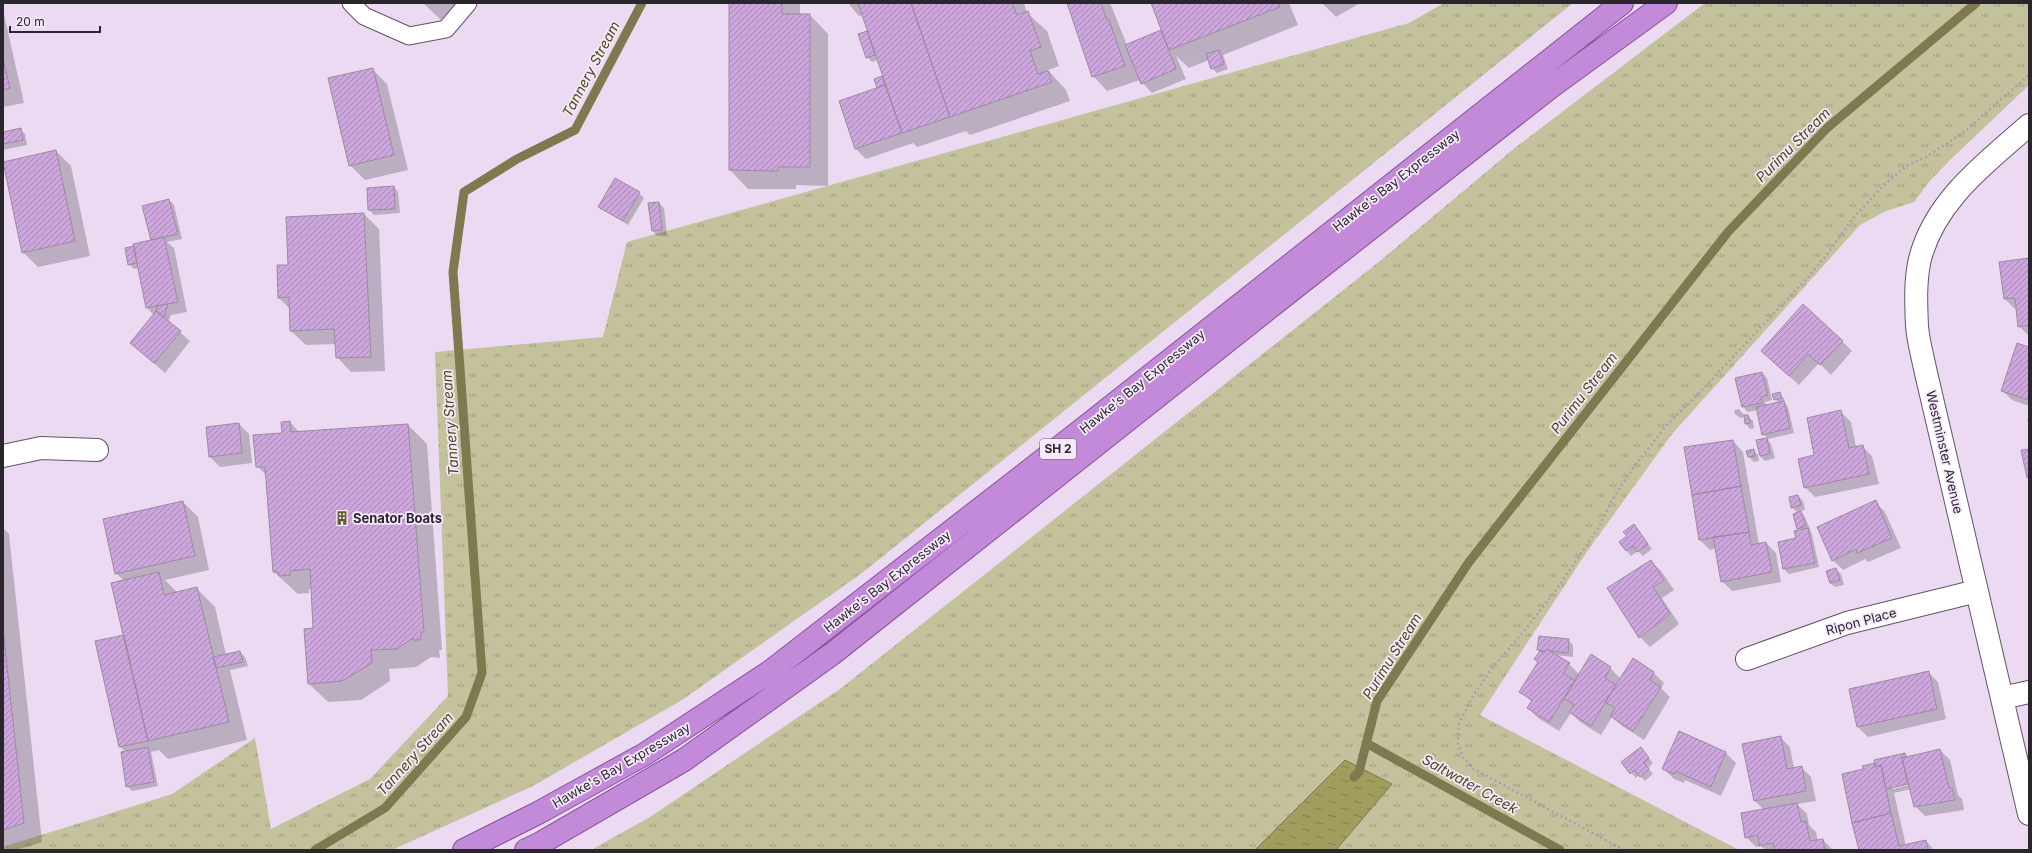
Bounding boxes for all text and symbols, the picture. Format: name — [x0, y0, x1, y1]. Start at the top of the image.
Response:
scale bar — [10, 8, 100, 34]
text: 20 m — [16, 14, 45, 29]
water label: Tannery Stream — [558, 18, 623, 120]
water label: Purimu Stream — [1752, 104, 1833, 185]
street label: Hawke's Bay Expressway — [1329, 125, 1463, 235]
street label: Hawke's Bay Expressway — [1076, 325, 1208, 437]
water label: Purimu Stream — [1547, 349, 1621, 437]
water label: Tannery Stream — [437, 370, 462, 476]
street label: Westminster Avenue — [1923, 389, 1967, 515]
road number: SH 2 — [1040, 439, 1076, 459]
building icon: Senator Boats — [334, 510, 350, 526]
place label: Senator Boats — [353, 510, 442, 526]
street label: Hawke's Bay Expressway — [820, 526, 954, 636]
street label: Ripon Place — [1824, 604, 1898, 638]
water label: Purimu Stream — [1358, 610, 1425, 702]
water label: Tannery Stream — [373, 709, 456, 799]
street label: Hawke's Bay Expressway — [549, 719, 693, 811]
water label: Saltwater Creek — [1420, 750, 1521, 817]

